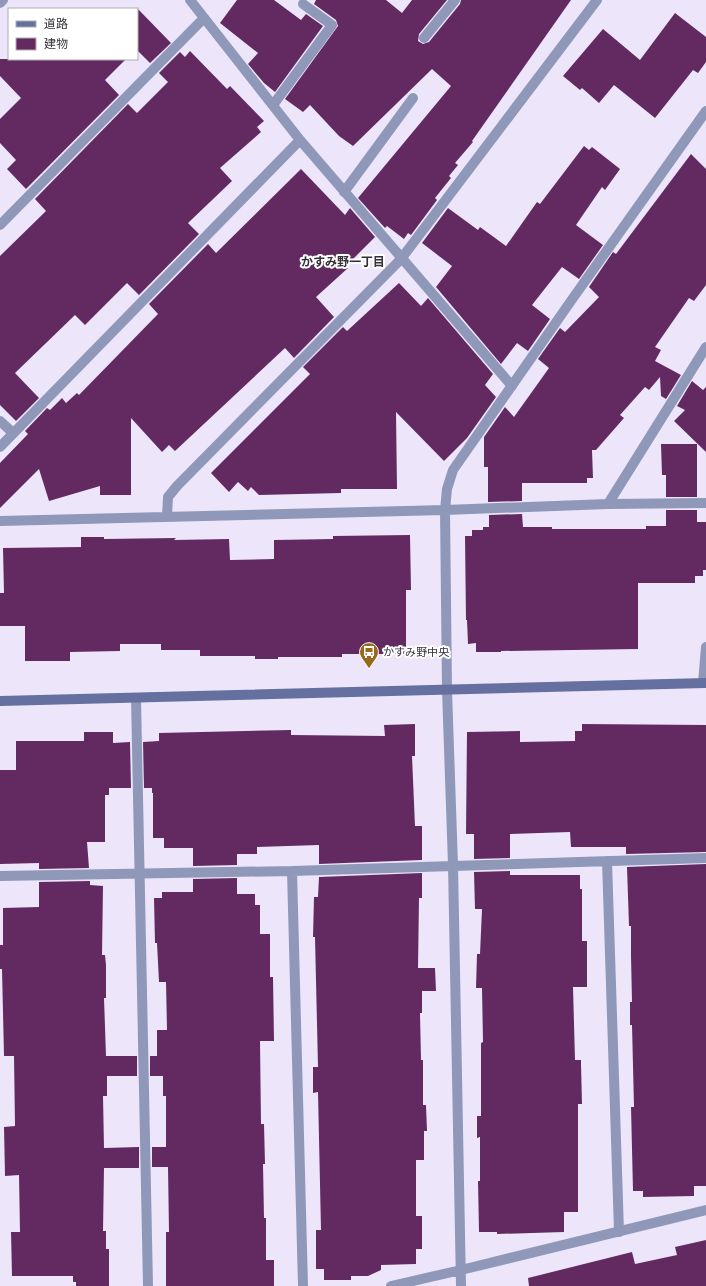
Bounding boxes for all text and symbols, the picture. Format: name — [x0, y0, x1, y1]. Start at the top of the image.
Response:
legend — [8, 8, 138, 60]
text: 道路 — [44, 17, 68, 31]
text: 建物 — [44, 37, 68, 51]
district label: かすみ野一丁目 — [301, 255, 385, 269]
bus stop icon: かすみ野中央 — [358, 641, 380, 669]
place label: かすみ野中央 — [383, 646, 450, 658]

